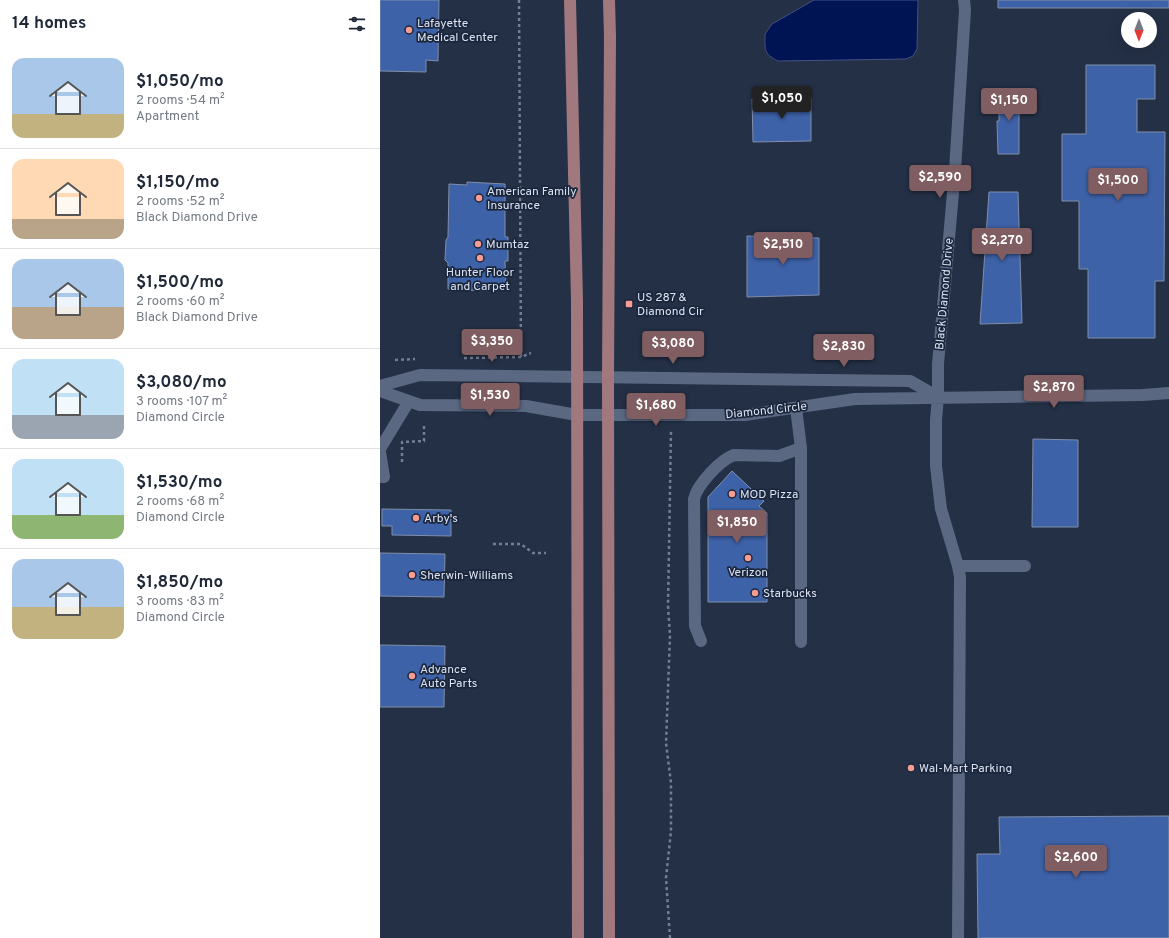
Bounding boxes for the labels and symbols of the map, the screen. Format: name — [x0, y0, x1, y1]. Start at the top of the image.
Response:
north arrow — [1121, 12, 1157, 48]
place label: Lafayette Medical Center — [417, 16, 498, 46]
marker: Lafayette Medical Center — [404, 25, 414, 35]
pin: $1,050 — [749, 86, 815, 120]
pin: $1,150 — [976, 88, 1042, 122]
pin: $2,590 — [907, 165, 973, 199]
pin: $1,500 — [1085, 168, 1151, 202]
place label: American Family Insurance — [487, 184, 577, 214]
marker: American Family Insurance — [474, 193, 484, 203]
pin: $2,270 — [969, 228, 1035, 262]
pin: $2,510 — [750, 232, 816, 266]
place label: Mumtaz — [486, 237, 529, 253]
street label: Black Diamond Drive — [932, 237, 958, 351]
marker: Mumtaz — [473, 239, 483, 249]
marker: Hunter Floor and Carpet — [475, 253, 485, 263]
place label: Hunter Floor and Carpet — [446, 265, 515, 295]
place label: US 287 & Diamond Cir — [637, 290, 704, 320]
marker: US 287 & Diamond Cir — [624, 299, 634, 309]
pin: $3,350 — [459, 329, 525, 363]
pin: $3,080 — [640, 331, 706, 365]
pin: $2,830 — [811, 334, 877, 368]
pin: $2,870 — [1021, 375, 1087, 409]
pin: $1,530 — [457, 383, 523, 417]
pin: $1,680 — [623, 393, 689, 427]
street label: Diamond Circle — [725, 399, 808, 423]
place label: MOD Pizza — [740, 487, 798, 503]
marker: MOD Pizza — [727, 489, 737, 499]
pin: $1,850 — [704, 510, 770, 544]
place label: Arby's — [424, 511, 458, 527]
marker: Arby's — [411, 513, 421, 523]
marker: Verizon — [743, 553, 753, 563]
place label: Verizon — [728, 565, 768, 581]
place label: Sherwin-Williams — [420, 568, 513, 584]
marker: Sherwin-Williams — [407, 570, 417, 580]
place label: Starbucks — [763, 586, 817, 602]
marker: Starbucks — [750, 588, 760, 598]
place label: Advance Auto Parts — [420, 662, 477, 692]
marker: Advance Auto Parts — [407, 671, 417, 681]
place label: Wal-Mart Parking — [919, 761, 1012, 777]
marker: Wal-Mart Parking — [906, 763, 916, 773]
pin: $2,600 — [1043, 845, 1109, 879]

